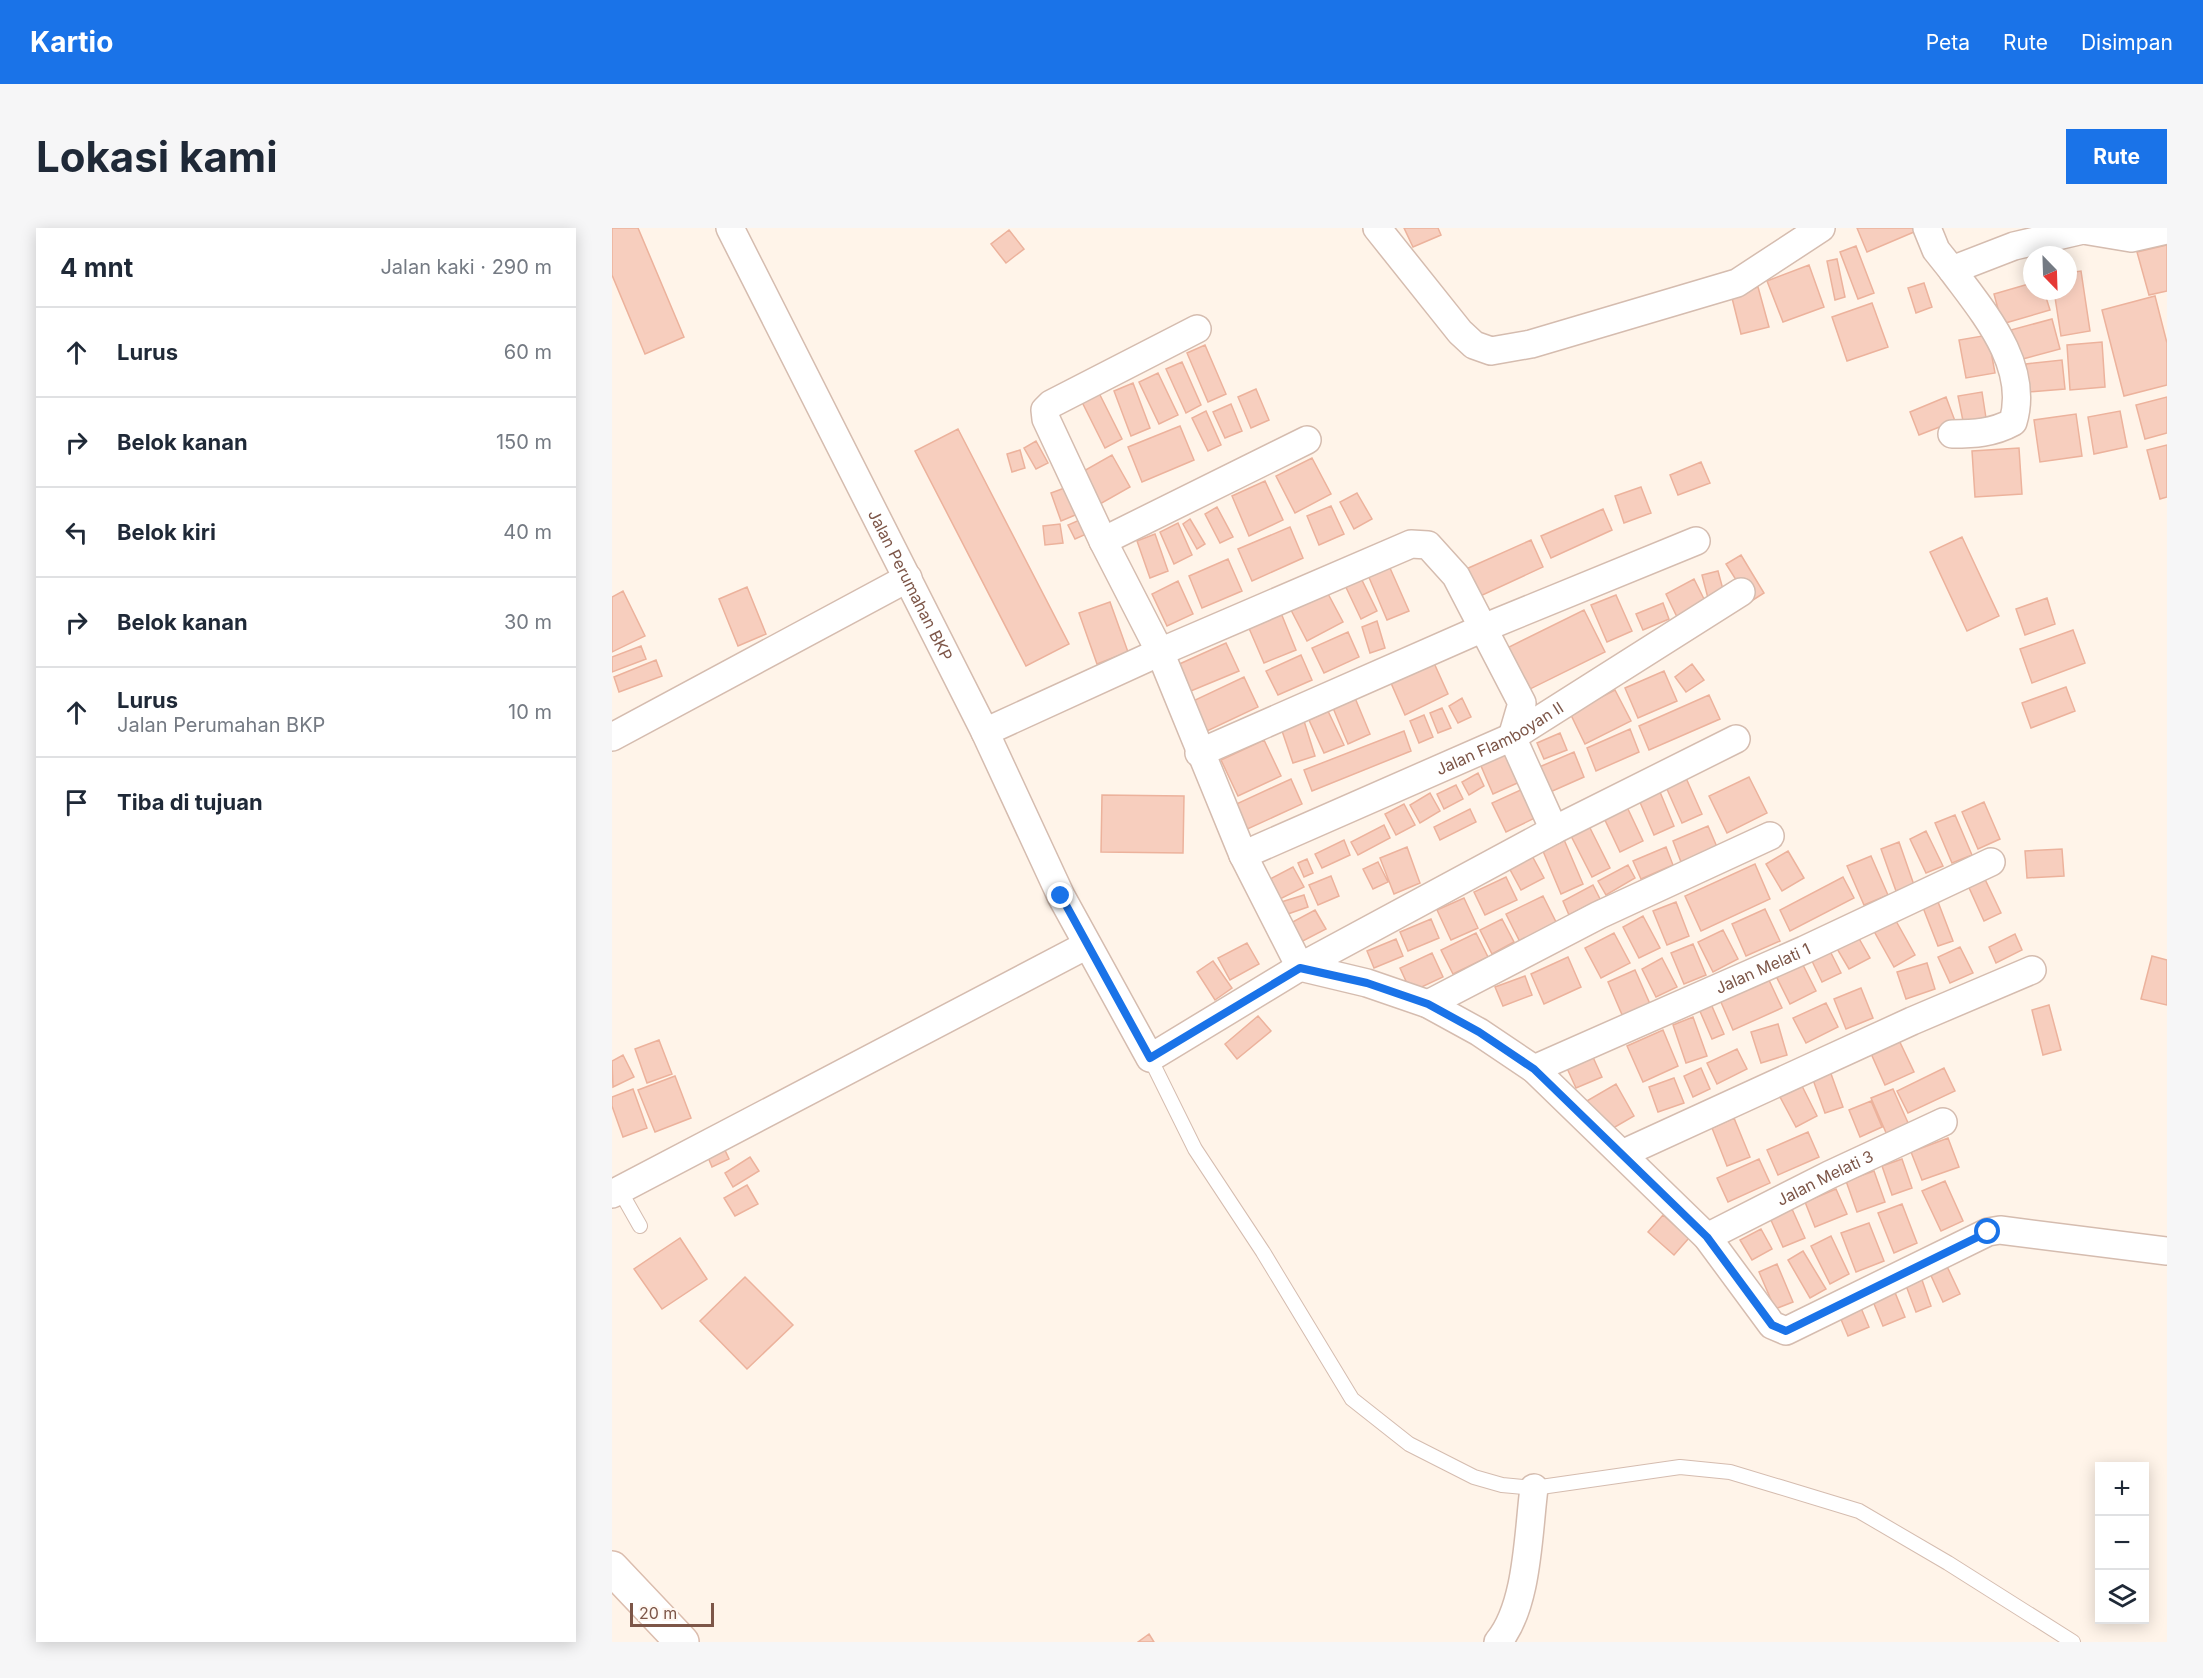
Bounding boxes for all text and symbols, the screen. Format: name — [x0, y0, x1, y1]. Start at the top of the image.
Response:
text: Kartio — [30, 25, 113, 59]
text: Peta — [1926, 30, 1970, 55]
text: Rute — [2003, 30, 2048, 55]
text: Disimpan — [2081, 30, 2173, 55]
button: Rute — [2066, 129, 2167, 184]
text: Lokasi kami — [36, 131, 278, 182]
north arrow — [2023, 246, 2077, 300]
text: 4 mnt — [60, 252, 133, 283]
text: Jalan kaki · 290 m — [380, 255, 552, 279]
icon: ahead — [60, 336, 93, 369]
text: Lurus — [117, 339, 178, 365]
text: 60 m — [504, 340, 552, 364]
icon: right — [60, 426, 93, 459]
text: Belok kanan — [117, 429, 248, 455]
text: 150 m — [496, 430, 552, 454]
street label: Jalan Perumahan BKP — [864, 506, 957, 664]
icon: left — [60, 516, 93, 549]
text: Belok kiri — [117, 519, 216, 545]
text: 40 m — [503, 520, 552, 544]
icon: right — [60, 606, 93, 639]
text: Belok kanan — [117, 609, 248, 635]
text: 30 m — [504, 610, 552, 634]
text: Lurus — [117, 687, 178, 713]
icon: ahead — [60, 696, 93, 729]
street label: Jalan Flamboyan II — [1433, 697, 1567, 779]
text: 10 m — [508, 700, 552, 724]
text: Jalan Perumahan BKP — [117, 713, 325, 737]
icon: arrive — [60, 786, 93, 819]
text: Tiba di tujuan — [117, 789, 263, 815]
route end — [1047, 882, 1073, 908]
street label: Jalan Melati 1 — [1712, 938, 1813, 998]
street label: Jalan Melati 3 — [1773, 1146, 1876, 1210]
route start — [1974, 1218, 2000, 1244]
map controls — [2095, 1462, 2149, 1624]
button: + — [2095, 1462, 2149, 1516]
button: − — [2095, 1516, 2149, 1570]
button: layers — [2095, 1570, 2149, 1624]
scale bar — [630, 1600, 714, 1628]
text: 20 m — [639, 1603, 677, 1623]

